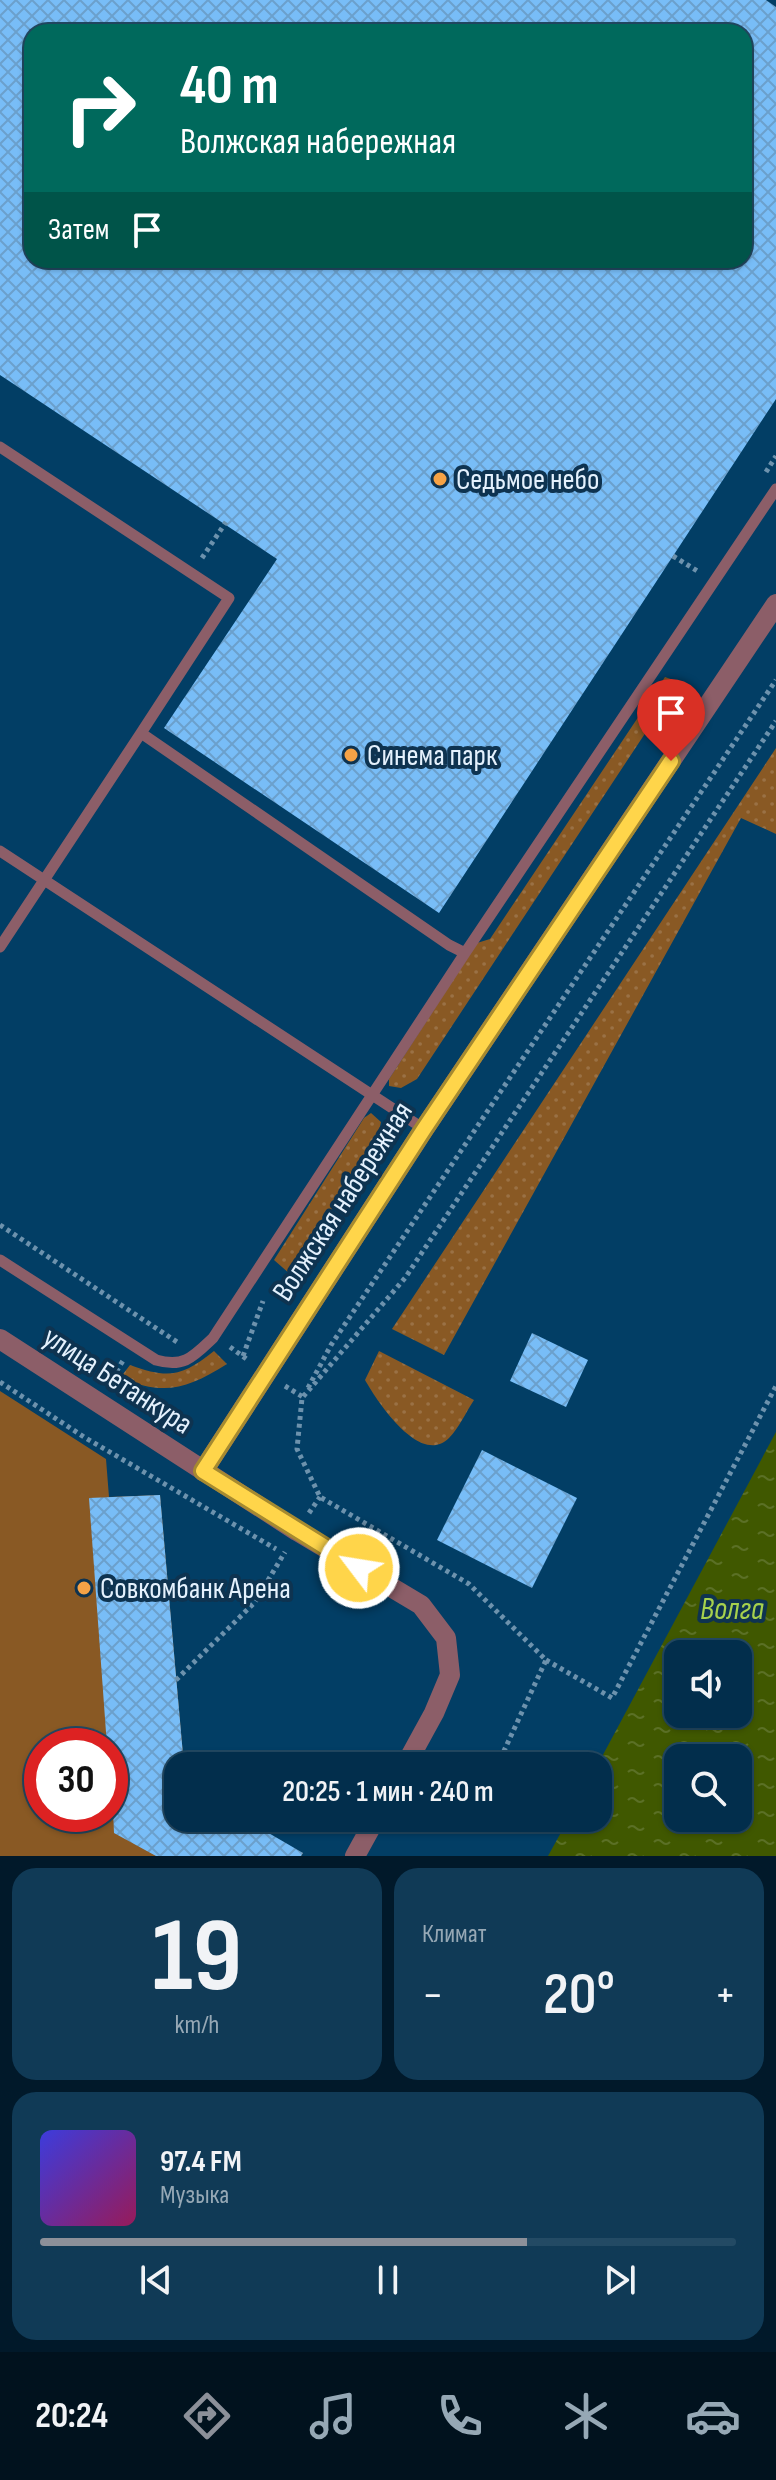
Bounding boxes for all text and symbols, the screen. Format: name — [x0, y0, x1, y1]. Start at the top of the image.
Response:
text: 40 m — [180, 53, 279, 120]
icon: right — [48, 56, 152, 160]
text: Волжская набережная — [180, 121, 456, 164]
icon: arrive — [125, 208, 169, 252]
text: Затем — [48, 212, 109, 248]
place label: Седьмое небо — [456, 462, 599, 498]
marker: Седьмое небо — [431, 470, 449, 488]
pin — [637, 679, 705, 761]
icon: arrive — [649, 691, 693, 735]
place label: Синема парк — [367, 738, 498, 774]
marker: Синема парк — [342, 746, 360, 764]
street label: Волжская набережная — [265, 1095, 421, 1308]
street label: улица Бетанкура — [36, 1319, 199, 1442]
position arrow — [317, 1526, 401, 1610]
place label: Совкомбанк Арена — [100, 1571, 291, 1607]
marker: Совкомбанк Арена — [75, 1579, 93, 1597]
water label: Волга — [700, 1590, 764, 1629]
map controls — [664, 1640, 752, 1832]
button: sound — [664, 1640, 752, 1728]
speed limit sign: 30 — [24, 1728, 128, 1832]
button: search — [664, 1744, 752, 1832]
text: 20:25 · 1 мин · 240 m — [282, 1774, 494, 1810]
text: 19 — [152, 1895, 242, 2020]
text: Климат — [422, 1919, 486, 1950]
text: 20° — [543, 1959, 615, 2031]
text: − — [422, 1969, 444, 2022]
text: + — [714, 1969, 736, 2022]
text: km/h — [175, 2010, 219, 2041]
text: 97.4 FM — [160, 2144, 242, 2180]
text: Музыка — [160, 2180, 229, 2211]
icon: previous — [134, 2258, 178, 2302]
icon: pause — [366, 2258, 410, 2302]
icon: next — [598, 2258, 642, 2302]
icon: directions — [179, 2388, 235, 2444]
icon: music — [305, 2388, 361, 2444]
icon: phone — [432, 2388, 488, 2444]
icon: climate — [558, 2388, 614, 2444]
icon: car — [685, 2388, 741, 2444]
text: 20:24 — [35, 2395, 108, 2438]

